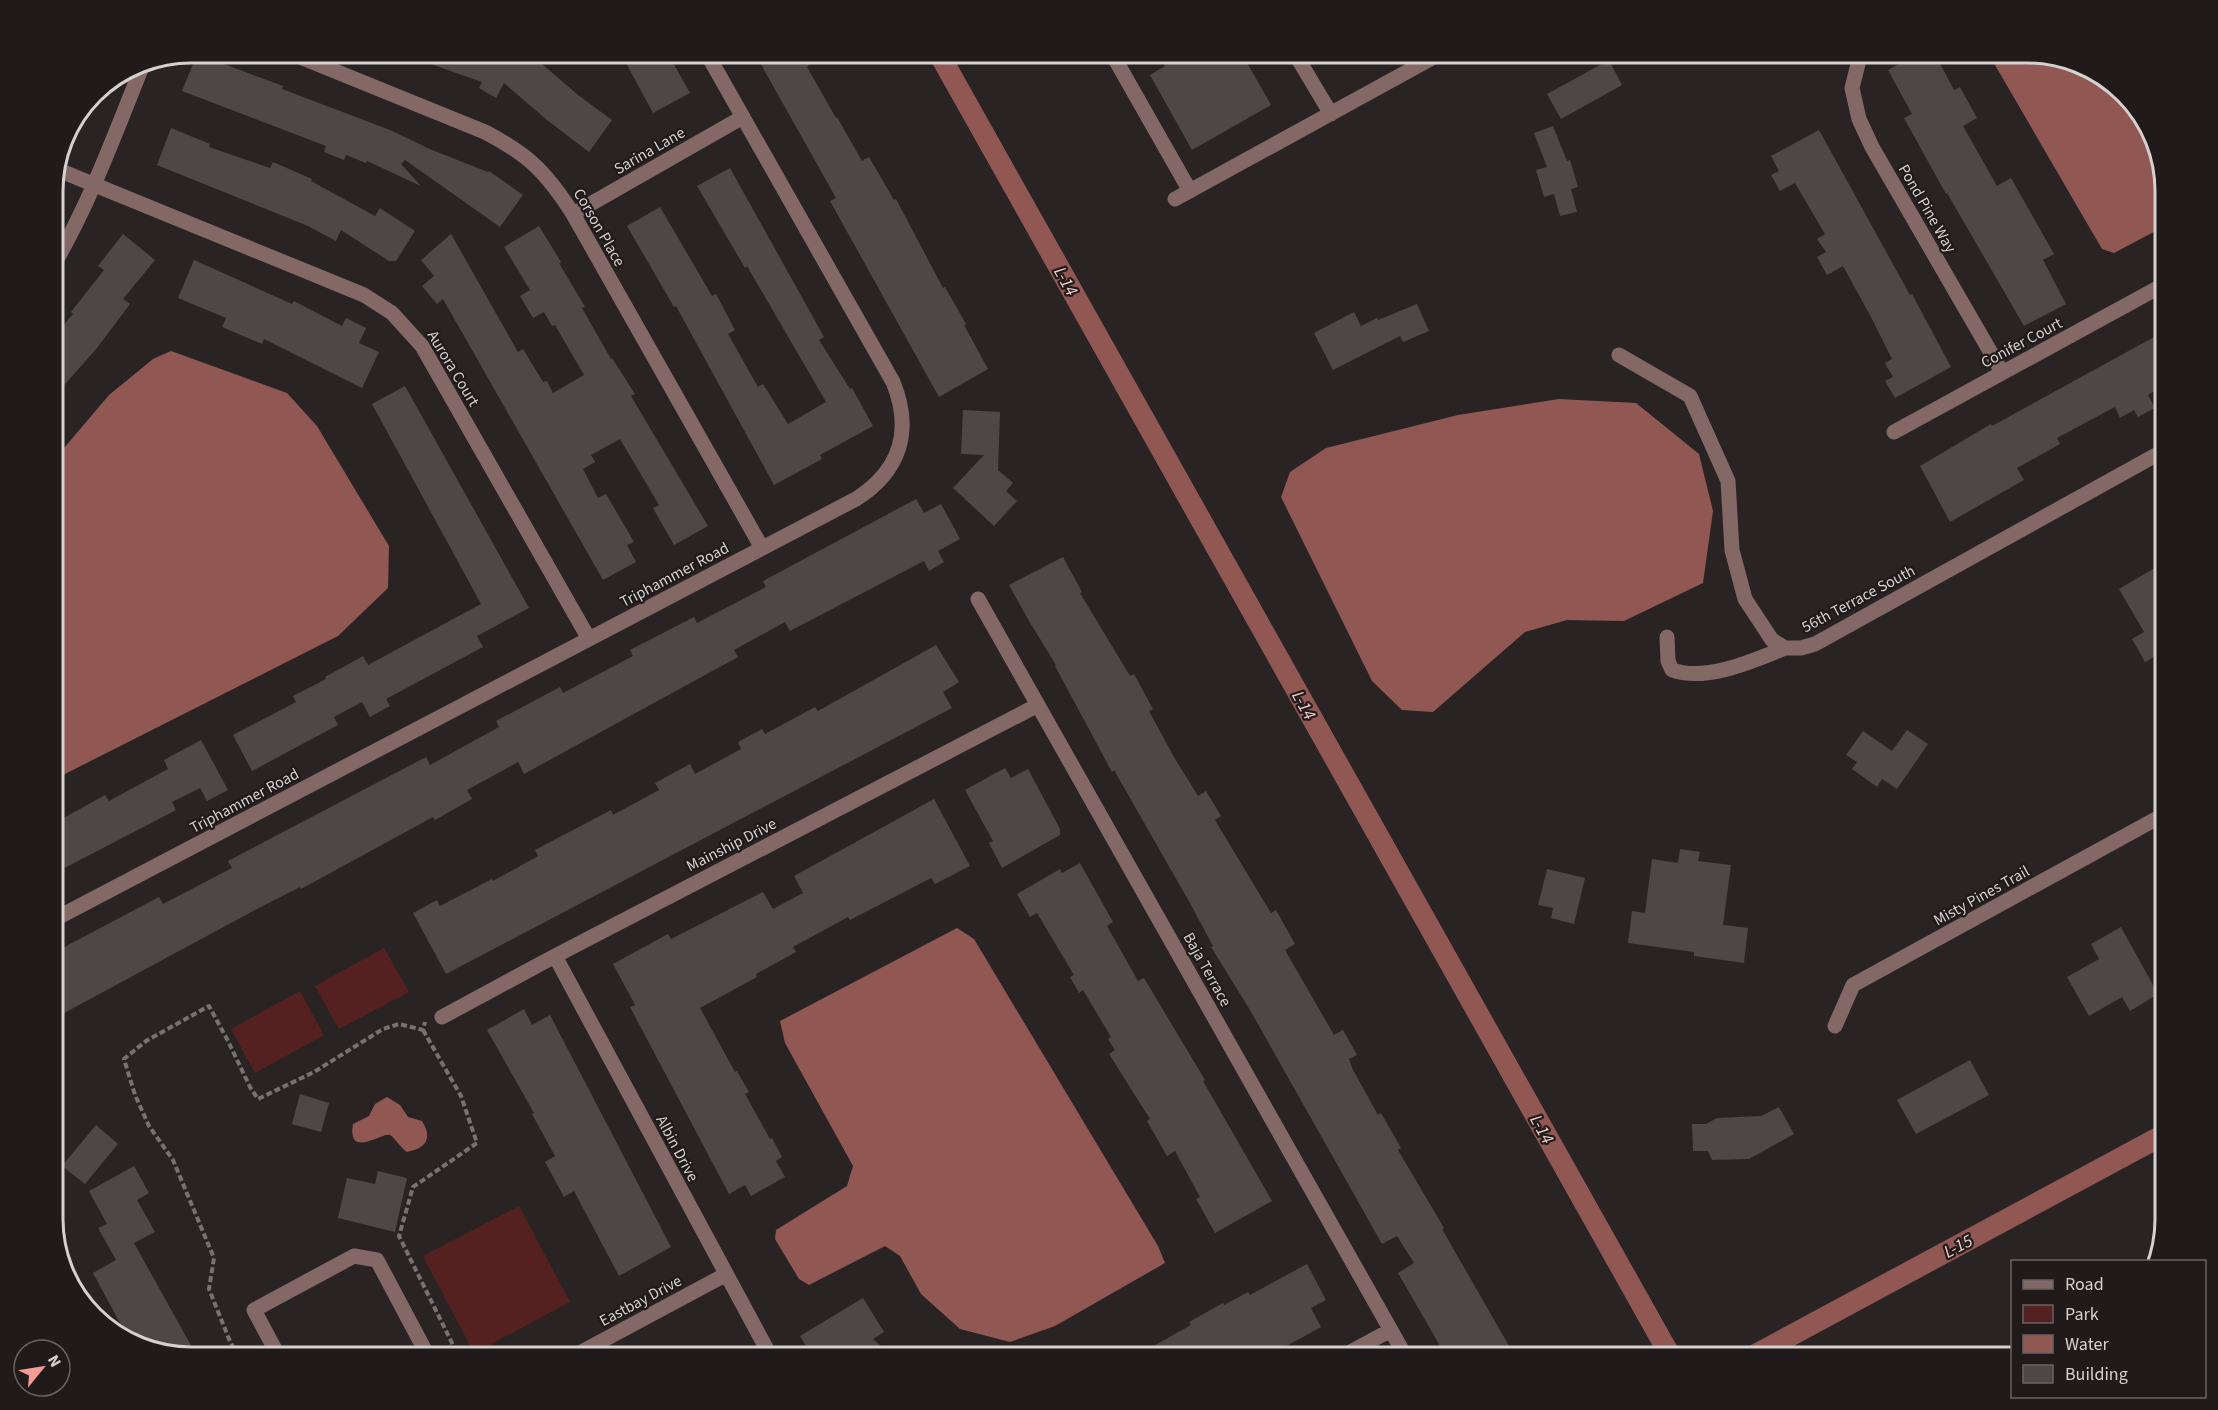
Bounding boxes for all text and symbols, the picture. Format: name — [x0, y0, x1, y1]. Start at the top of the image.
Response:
street label: Sarina Lane — [610, 122, 689, 180]
street label: Pond Pine Way — [1893, 160, 1962, 257]
street label: Corson Place — [568, 184, 630, 271]
water label: L-14 — [1047, 262, 1084, 301]
street label: Conifer Court — [1977, 312, 2067, 374]
street label: Aurora Court — [422, 326, 485, 411]
street label: Triphammer Road — [616, 537, 733, 613]
street label: 56th Terrace South — [1798, 560, 1919, 638]
water label: L-14 — [1285, 686, 1322, 725]
street label: Triphammer Road — [186, 763, 303, 839]
street label: Mainship Drive — [683, 813, 780, 877]
street label: Misty Pines Trail — [1929, 860, 2033, 931]
street label: Baja Terrace — [1178, 928, 1237, 1011]
water label: L-14 — [1523, 1110, 1560, 1149]
street label: Albin Drive — [650, 1111, 704, 1186]
water label: L-15 — [1939, 1228, 1977, 1264]
legend — [2011, 1260, 2206, 1398]
street label: Eastbay Drive — [595, 1270, 686, 1332]
text: Road — [2065, 1272, 2104, 1297]
text: Park — [2065, 1302, 2099, 1327]
text: Water — [2065, 1332, 2109, 1357]
north arrow — [12, 1338, 72, 1398]
text: N — [42, 1351, 66, 1371]
text: Building — [2065, 1362, 2128, 1387]

